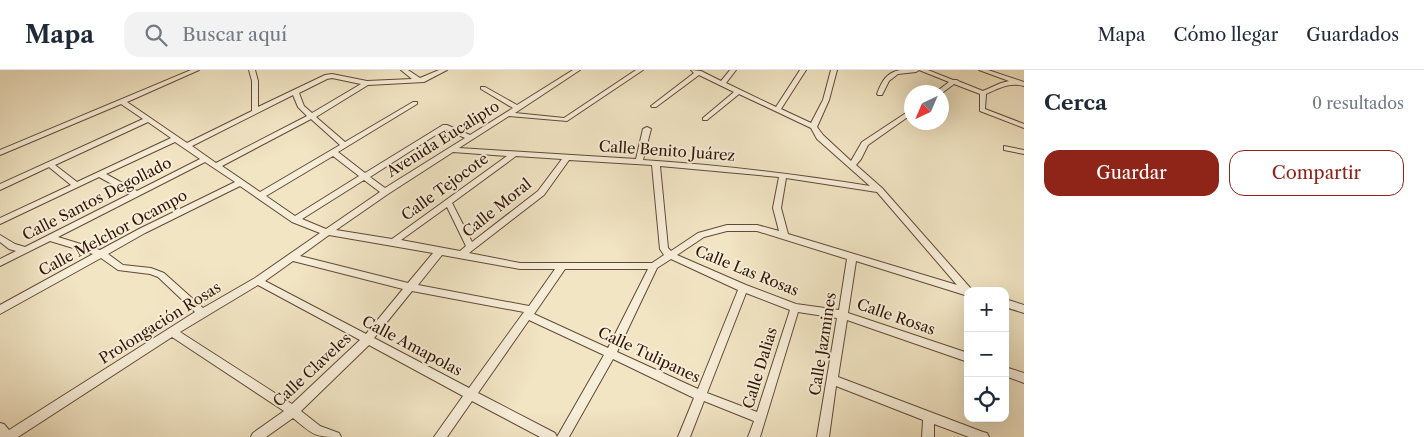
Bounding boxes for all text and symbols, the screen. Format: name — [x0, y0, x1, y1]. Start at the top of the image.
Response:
search box — [124, 12, 474, 57]
text: Mapa — [25, 20, 94, 49]
icon: search — [142, 21, 170, 49]
text: Buscar aquí — [182, 23, 287, 46]
text: Mapa — [1097, 24, 1146, 46]
text: Cómo llegar — [1174, 24, 1278, 46]
text: Guardados — [1306, 24, 1399, 46]
north arrow — [904, 85, 949, 130]
text: Cerca — [1044, 90, 1107, 115]
text: 0 resultados — [1312, 93, 1404, 113]
street label: Avenida Eucalipto — [382, 96, 503, 181]
street label: Calle Benito Juárez — [598, 136, 736, 165]
street label: Calle Tejocote — [398, 149, 492, 225]
button: Guardar — [1044, 150, 1219, 196]
button: Compartir — [1229, 150, 1404, 196]
street label: Calle Santos Degollado — [19, 153, 174, 244]
street label: Calle Moral — [458, 174, 535, 241]
street label: Calle Melchor Ocampo — [35, 185, 190, 280]
street label: Calle Las Rosas — [693, 241, 802, 300]
street label: Prolongación Rosas — [95, 277, 224, 368]
map controls — [964, 287, 1009, 422]
button: + — [964, 287, 1009, 332]
street label: Calle Jazmines — [805, 291, 840, 397]
street label: Calle Rosas — [854, 294, 938, 339]
street label: Calle Amapolas — [359, 311, 465, 380]
street label: Calle Tulipanes — [595, 323, 703, 387]
street label: Calle Dalias — [738, 325, 781, 411]
street label: Calle Claveles — [269, 329, 355, 411]
button: − — [964, 332, 1009, 377]
button: locate — [964, 377, 1009, 422]

